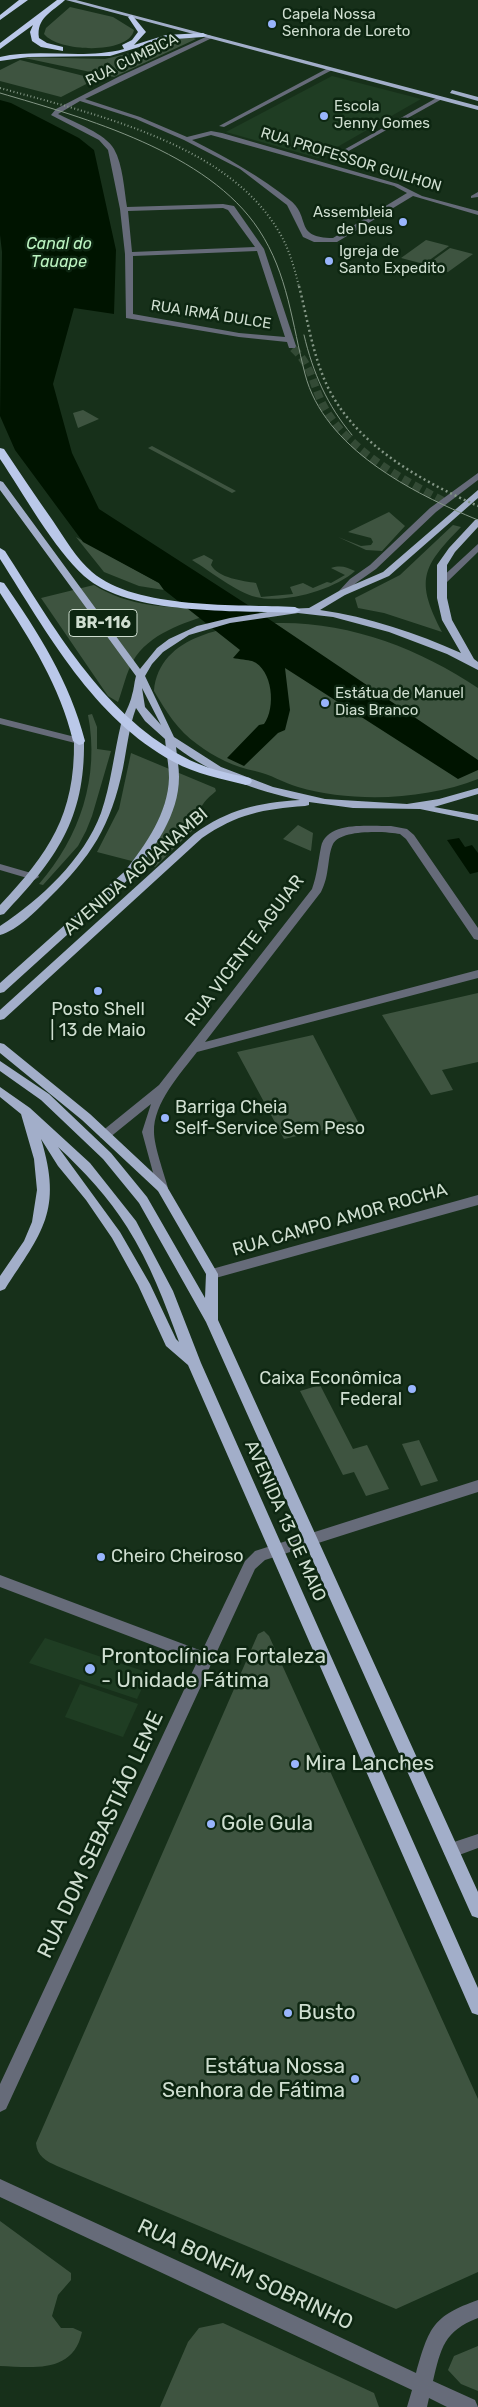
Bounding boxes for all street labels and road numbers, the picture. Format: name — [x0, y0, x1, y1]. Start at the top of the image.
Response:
street label: RUA CUMBICA — [83, 30, 181, 90]
street label: RUA PROFESSOR GUILHON — [258, 124, 444, 196]
street label: RUA IRMÃ DULCE — [150, 297, 272, 333]
road number: BR-116 — [69, 610, 137, 636]
street label: AVENIDA AGUANAMBI — [59, 803, 213, 941]
street label: RUA VICENTE AGUIAR — [181, 871, 309, 1031]
street label: RUA CAMPO AMOR ROCHA — [230, 1179, 450, 1261]
street label: AVENIDA 13 DE MAIO — [240, 1437, 330, 1605]
street label: RUA DOM SEBASTIÃO LEME — [33, 1708, 169, 1962]
street label: RUA BONFIM SOBRINHO — [133, 2214, 357, 2336]

